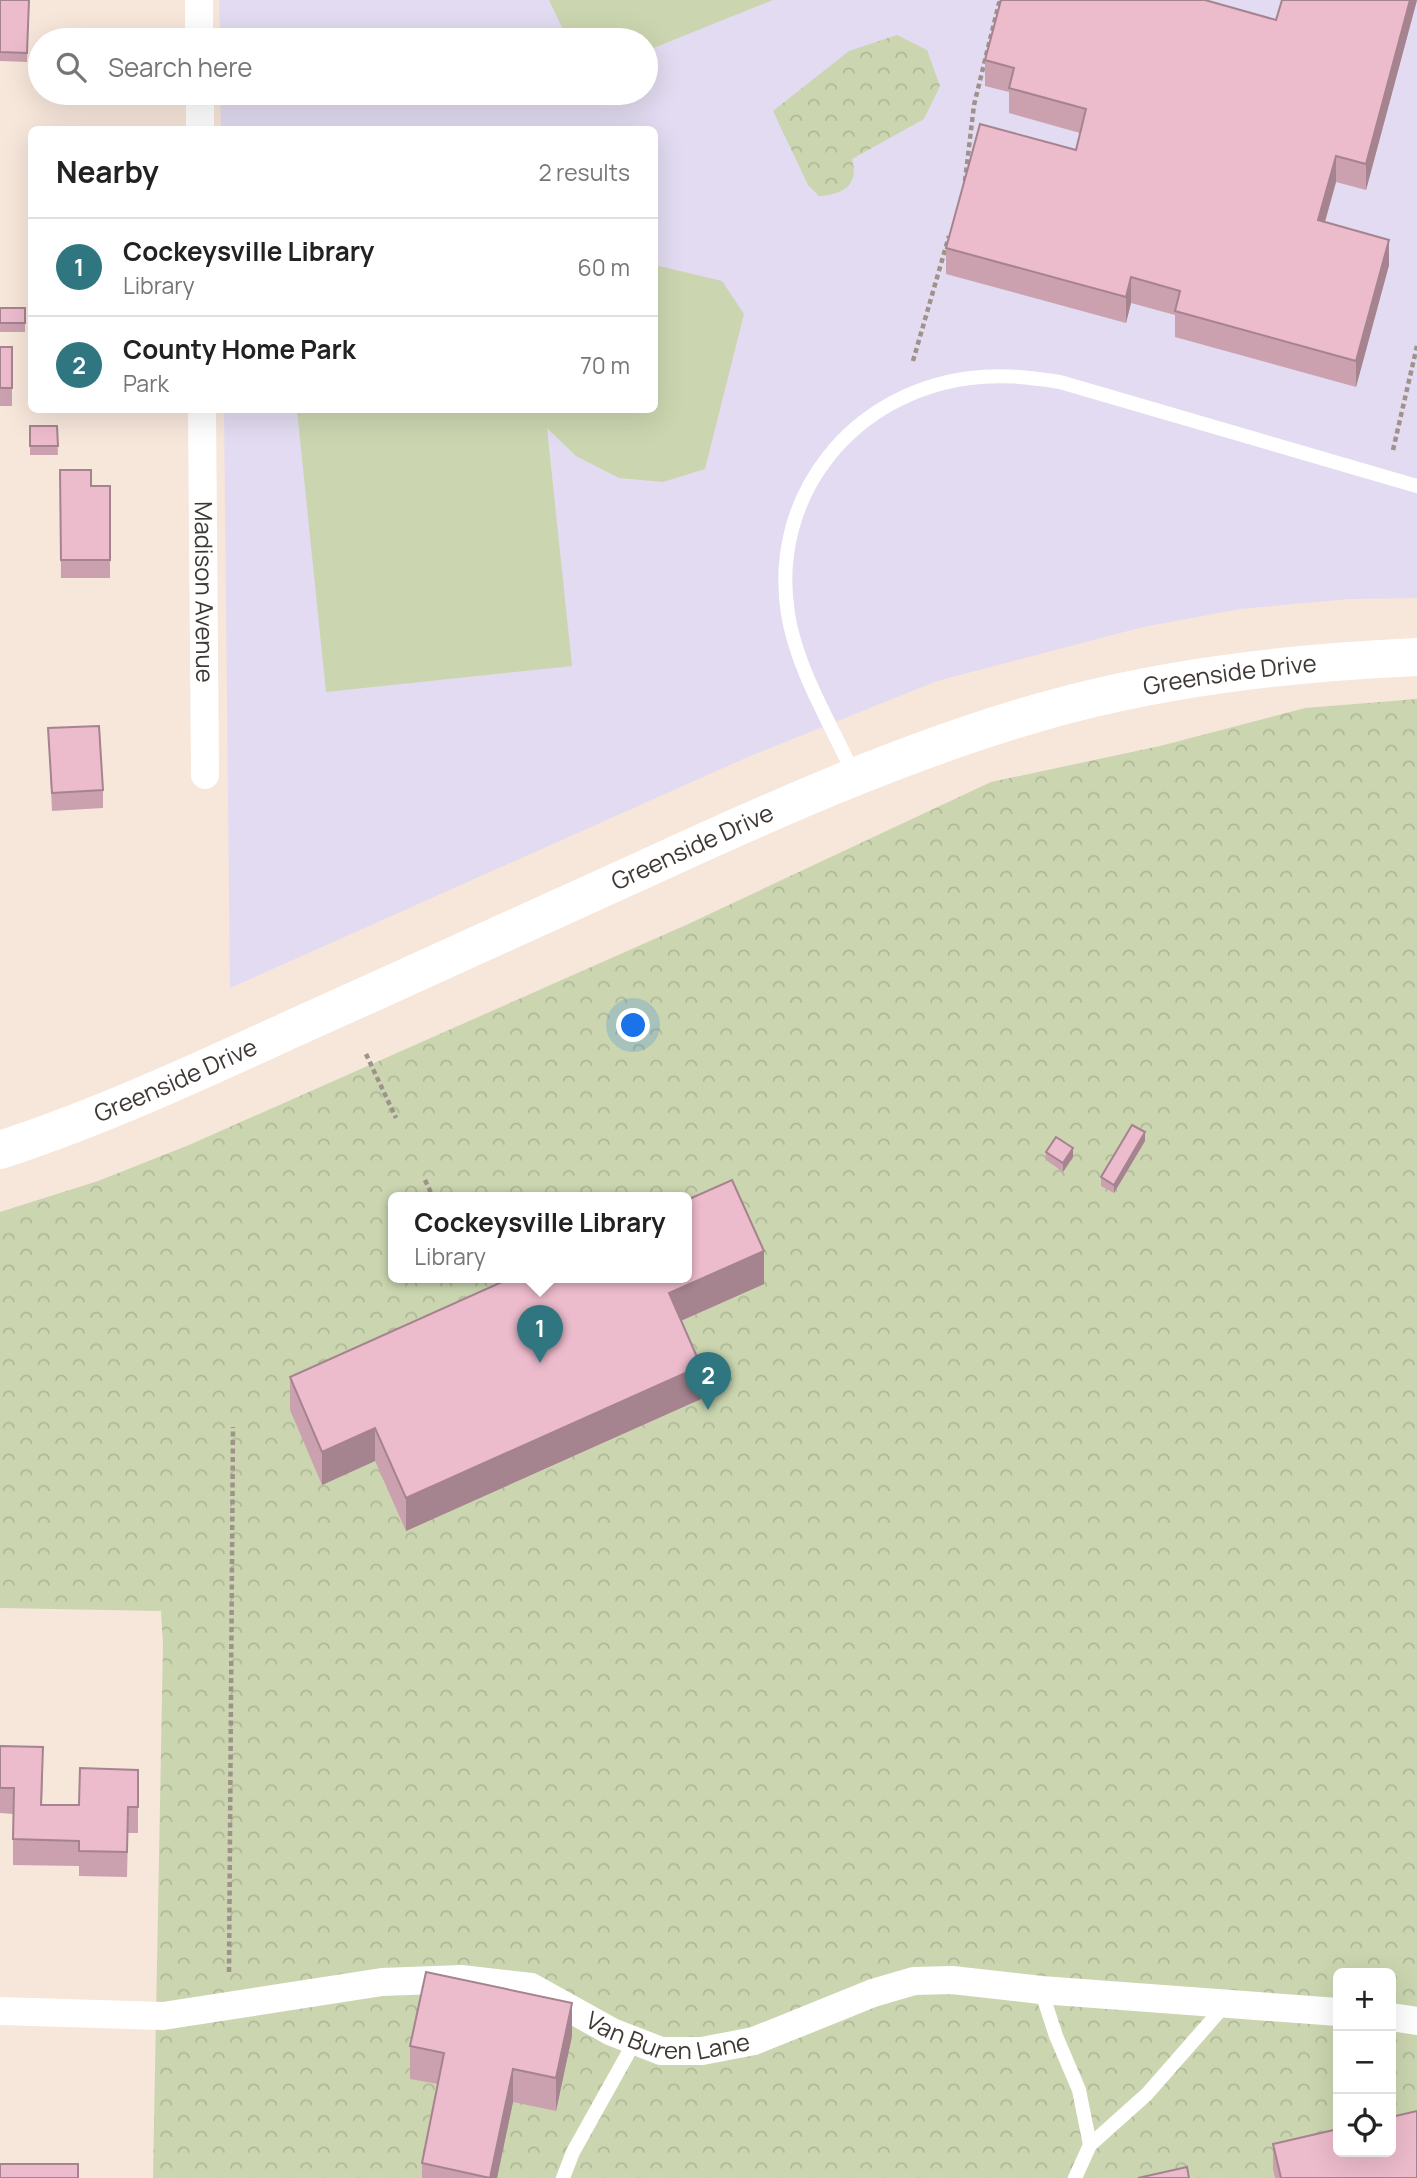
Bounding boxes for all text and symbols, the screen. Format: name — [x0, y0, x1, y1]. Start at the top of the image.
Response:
search box — [28, 28, 658, 105]
icon: search — [52, 48, 90, 86]
text: Search here — [108, 49, 253, 85]
text: Nearby — [56, 151, 159, 192]
text: 2 results — [538, 156, 630, 188]
text: Cockeysville Library — [123, 233, 374, 269]
text: 1 — [74, 251, 84, 283]
text: 60 m — [578, 251, 630, 283]
text: Library — [123, 269, 195, 301]
text: County Home Park — [123, 331, 356, 367]
text: 2 — [72, 349, 86, 381]
text: 70 m — [580, 349, 630, 381]
text: Park — [123, 367, 169, 399]
street label: Madison Avenue — [188, 501, 222, 683]
street label: Greenside Drive — [1140, 646, 1318, 702]
street label: Greenside Drive — [606, 795, 778, 897]
your location — [616, 1008, 650, 1042]
street label: Greenside Drive — [89, 1029, 262, 1129]
popup — [388, 1192, 692, 1283]
text: Cockeysville Library — [414, 1204, 666, 1240]
text: Library — [414, 1240, 486, 1272]
pin: 1 — [517, 1305, 563, 1363]
pin: 2 — [685, 1352, 731, 1410]
map controls — [1333, 1968, 1396, 2157]
button: + — [1333, 1968, 1396, 2031]
street label: Van Buren Lane — [580, 2003, 752, 2067]
button: − — [1333, 2031, 1396, 2094]
button: locate — [1333, 2094, 1396, 2157]

